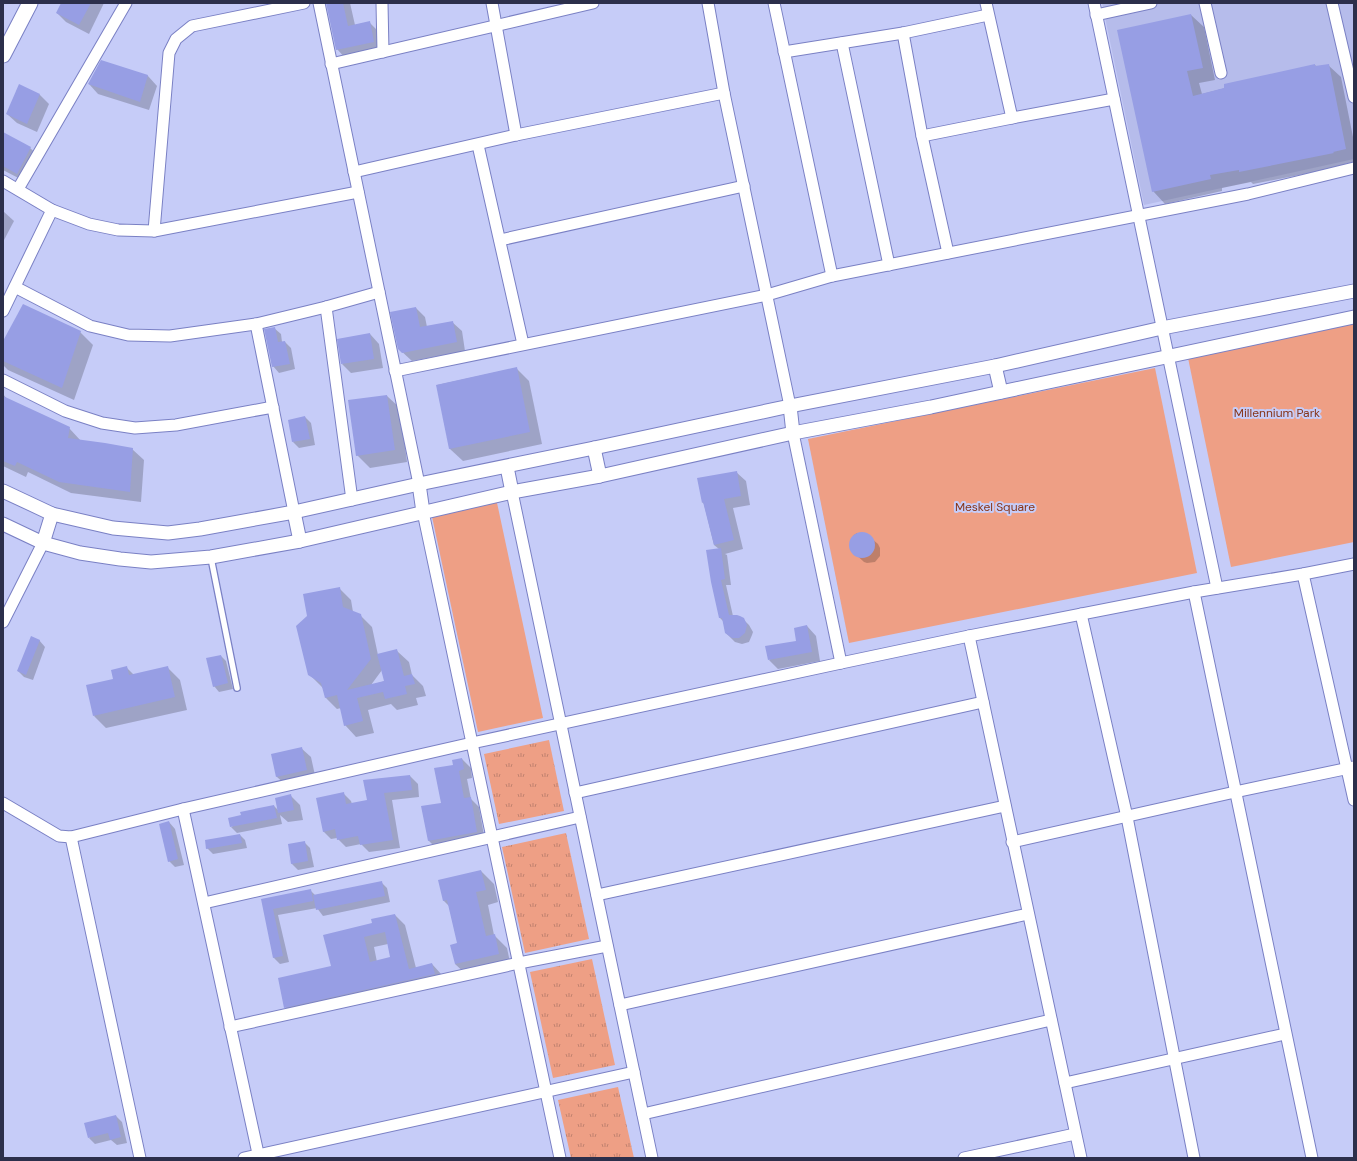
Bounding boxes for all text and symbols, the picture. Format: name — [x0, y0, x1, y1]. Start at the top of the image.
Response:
park label: Millennium Park — [1234, 405, 1320, 421]
park label: Meskel Square — [955, 499, 1035, 515]

